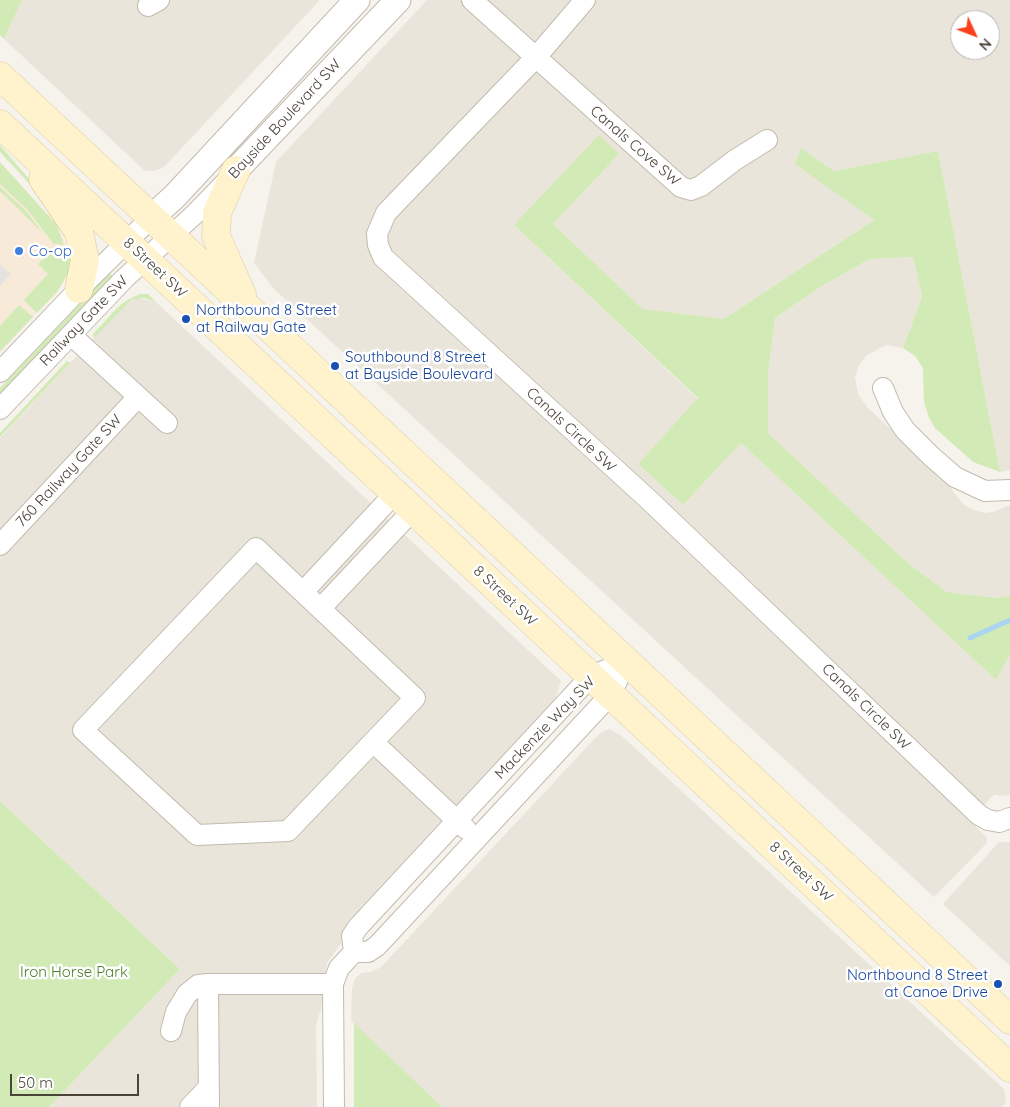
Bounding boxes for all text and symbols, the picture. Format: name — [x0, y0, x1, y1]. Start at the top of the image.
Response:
north arrow — [950, 10, 1000, 60]
text: N — [975, 35, 995, 54]
street label: Bayside Boulevard SW — [225, 56, 345, 182]
street label: Canals Cove SW — [586, 102, 684, 190]
street label: 8 Street SW — [120, 234, 190, 302]
place label: Co-op — [29, 242, 72, 260]
marker: Co-op — [13, 245, 25, 257]
street label: Railway Gate SW — [36, 272, 132, 370]
place label: Northbound 8 Street at Railway Gate — [196, 301, 337, 336]
marker: Northbound 8 Street at Railway Gate — [180, 313, 192, 325]
place label: Southbound 8 Street at Bayside Boulevard — [345, 348, 493, 383]
marker: Southbound 8 Street at Bayside Boulevard — [329, 360, 341, 372]
street label: Canals Circle SW — [522, 384, 620, 476]
street label: 760 Railway Gate SW — [12, 411, 126, 531]
street label: 8 Street SW — [470, 562, 540, 630]
street label: Canals Circle SW — [818, 660, 914, 754]
street label: Mackenzie Way SW — [491, 673, 599, 783]
street label: 8 Street SW — [766, 838, 836, 906]
park label: Iron Horse Park — [20, 963, 128, 981]
place label: Northbound 8 Street at Canoe Drive — [847, 966, 988, 1001]
marker: Northbound 8 Street at Canoe Drive — [992, 978, 1004, 990]
scale bar — [12, 1064, 141, 1096]
text: 50 m — [18, 1073, 53, 1092]

